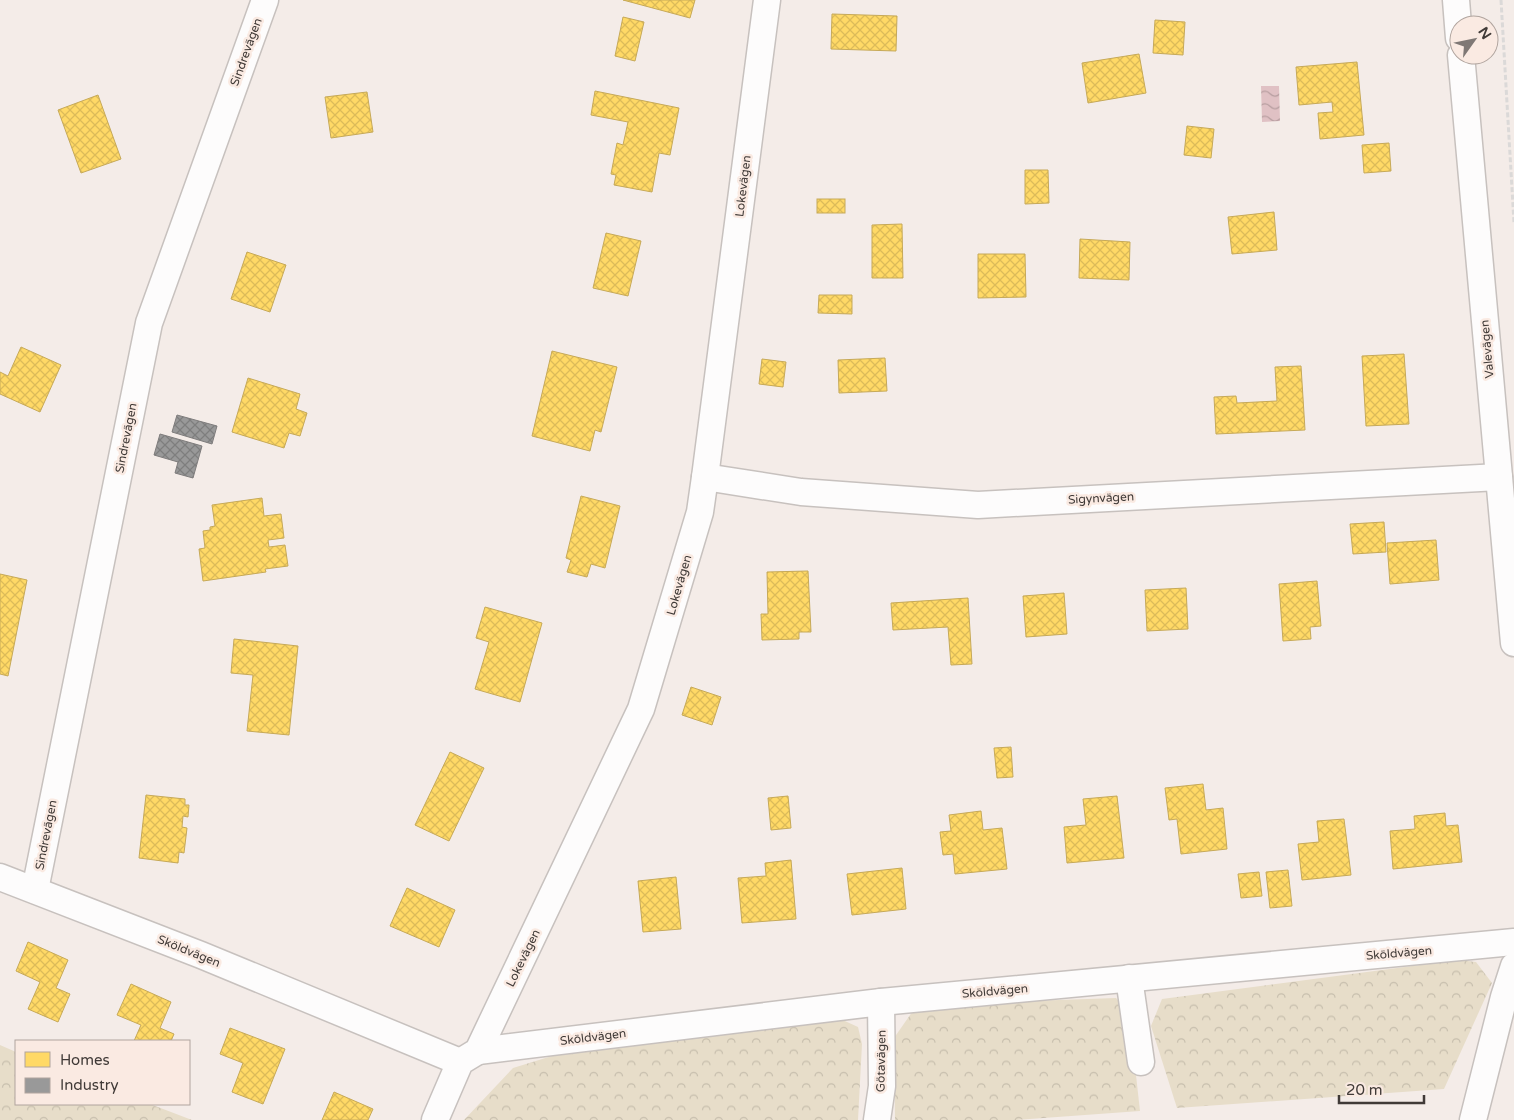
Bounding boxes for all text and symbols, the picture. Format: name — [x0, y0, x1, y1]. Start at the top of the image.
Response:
north arrow — [1449, 15, 1499, 65]
street label: Sindrevägen — [227, 16, 265, 88]
text: N — [1474, 24, 1495, 43]
street label: Lokevägen — [732, 154, 754, 218]
street label: Valevägen — [1477, 319, 1497, 379]
street label: Sindrevägen — [112, 402, 140, 474]
street label: Sigynvägen — [1068, 489, 1134, 507]
street label: Lokevägen — [664, 553, 694, 617]
street label: Sindrevägen — [32, 799, 60, 871]
street label: Lokevägen — [503, 927, 543, 989]
street label: Sköldvägen — [156, 932, 222, 970]
street label: Sköldvägen — [1365, 943, 1433, 963]
street label: Sköldvägen — [961, 981, 1029, 1001]
street label: Sköldvägen — [559, 1026, 627, 1048]
street label: Götavägen — [873, 1030, 889, 1092]
legend — [15, 1040, 190, 1105]
text: Homes — [60, 1051, 110, 1069]
scale bar — [1339, 1072, 1424, 1104]
text: Industry — [60, 1076, 119, 1094]
text: 20 m — [1346, 1081, 1383, 1099]

